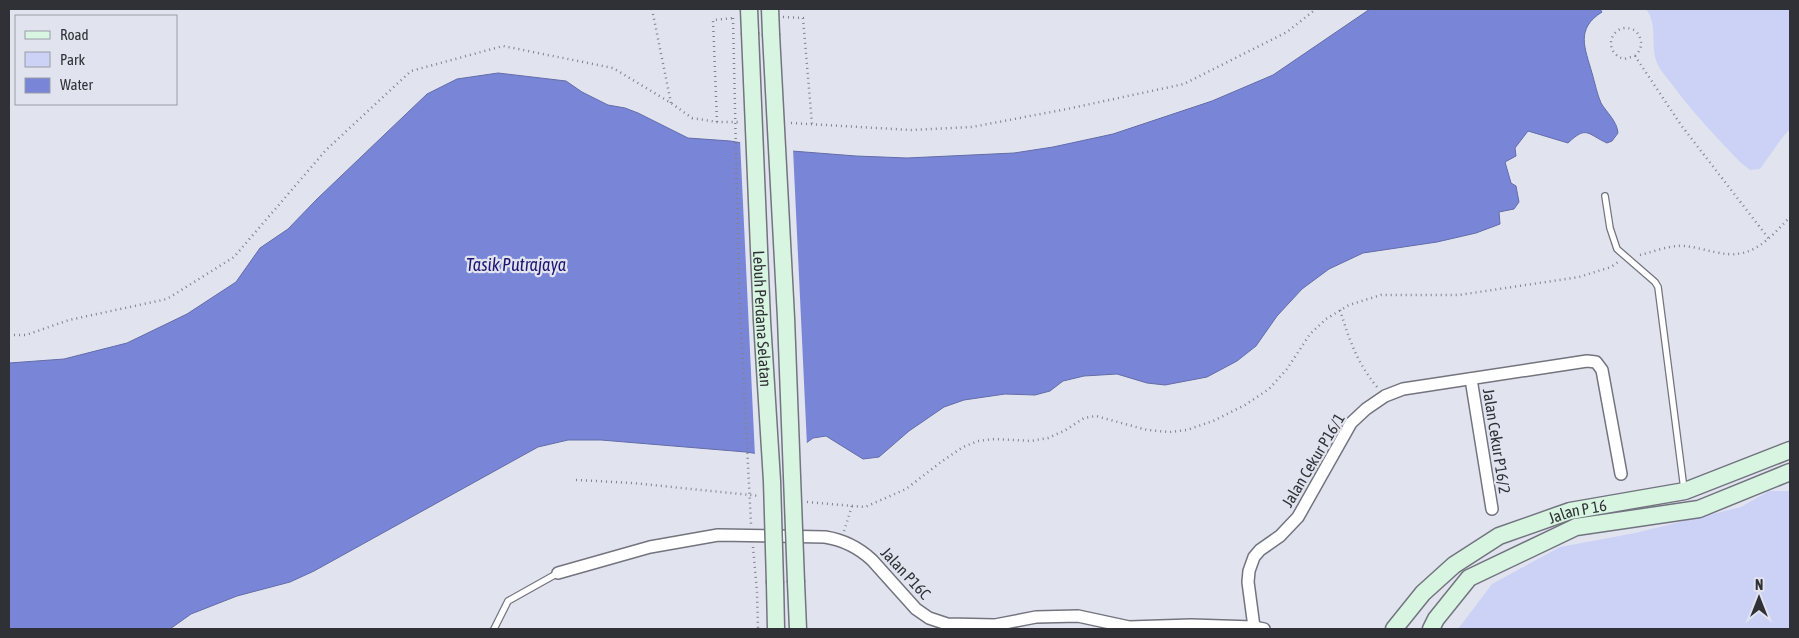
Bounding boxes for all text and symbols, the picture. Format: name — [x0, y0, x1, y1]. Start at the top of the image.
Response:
legend — [15, 15, 178, 105]
text: Road — [60, 26, 89, 43]
text: Park — [60, 51, 85, 68]
text: Water — [60, 76, 93, 93]
street label: Lebuh Perdana Selatan — [750, 250, 775, 387]
water label: Tasik Putrajaya — [466, 254, 567, 275]
street label: Jalan Cekur P16/2 — [1480, 387, 1514, 495]
street label: Jalan Cekur P16/1 — [1278, 410, 1348, 510]
street label: Jalan P 16 — [1546, 496, 1608, 527]
street label: Jalan P16C — [877, 543, 935, 603]
north arrow — [1734, 573, 1784, 623]
text: N — [1755, 577, 1763, 593]

